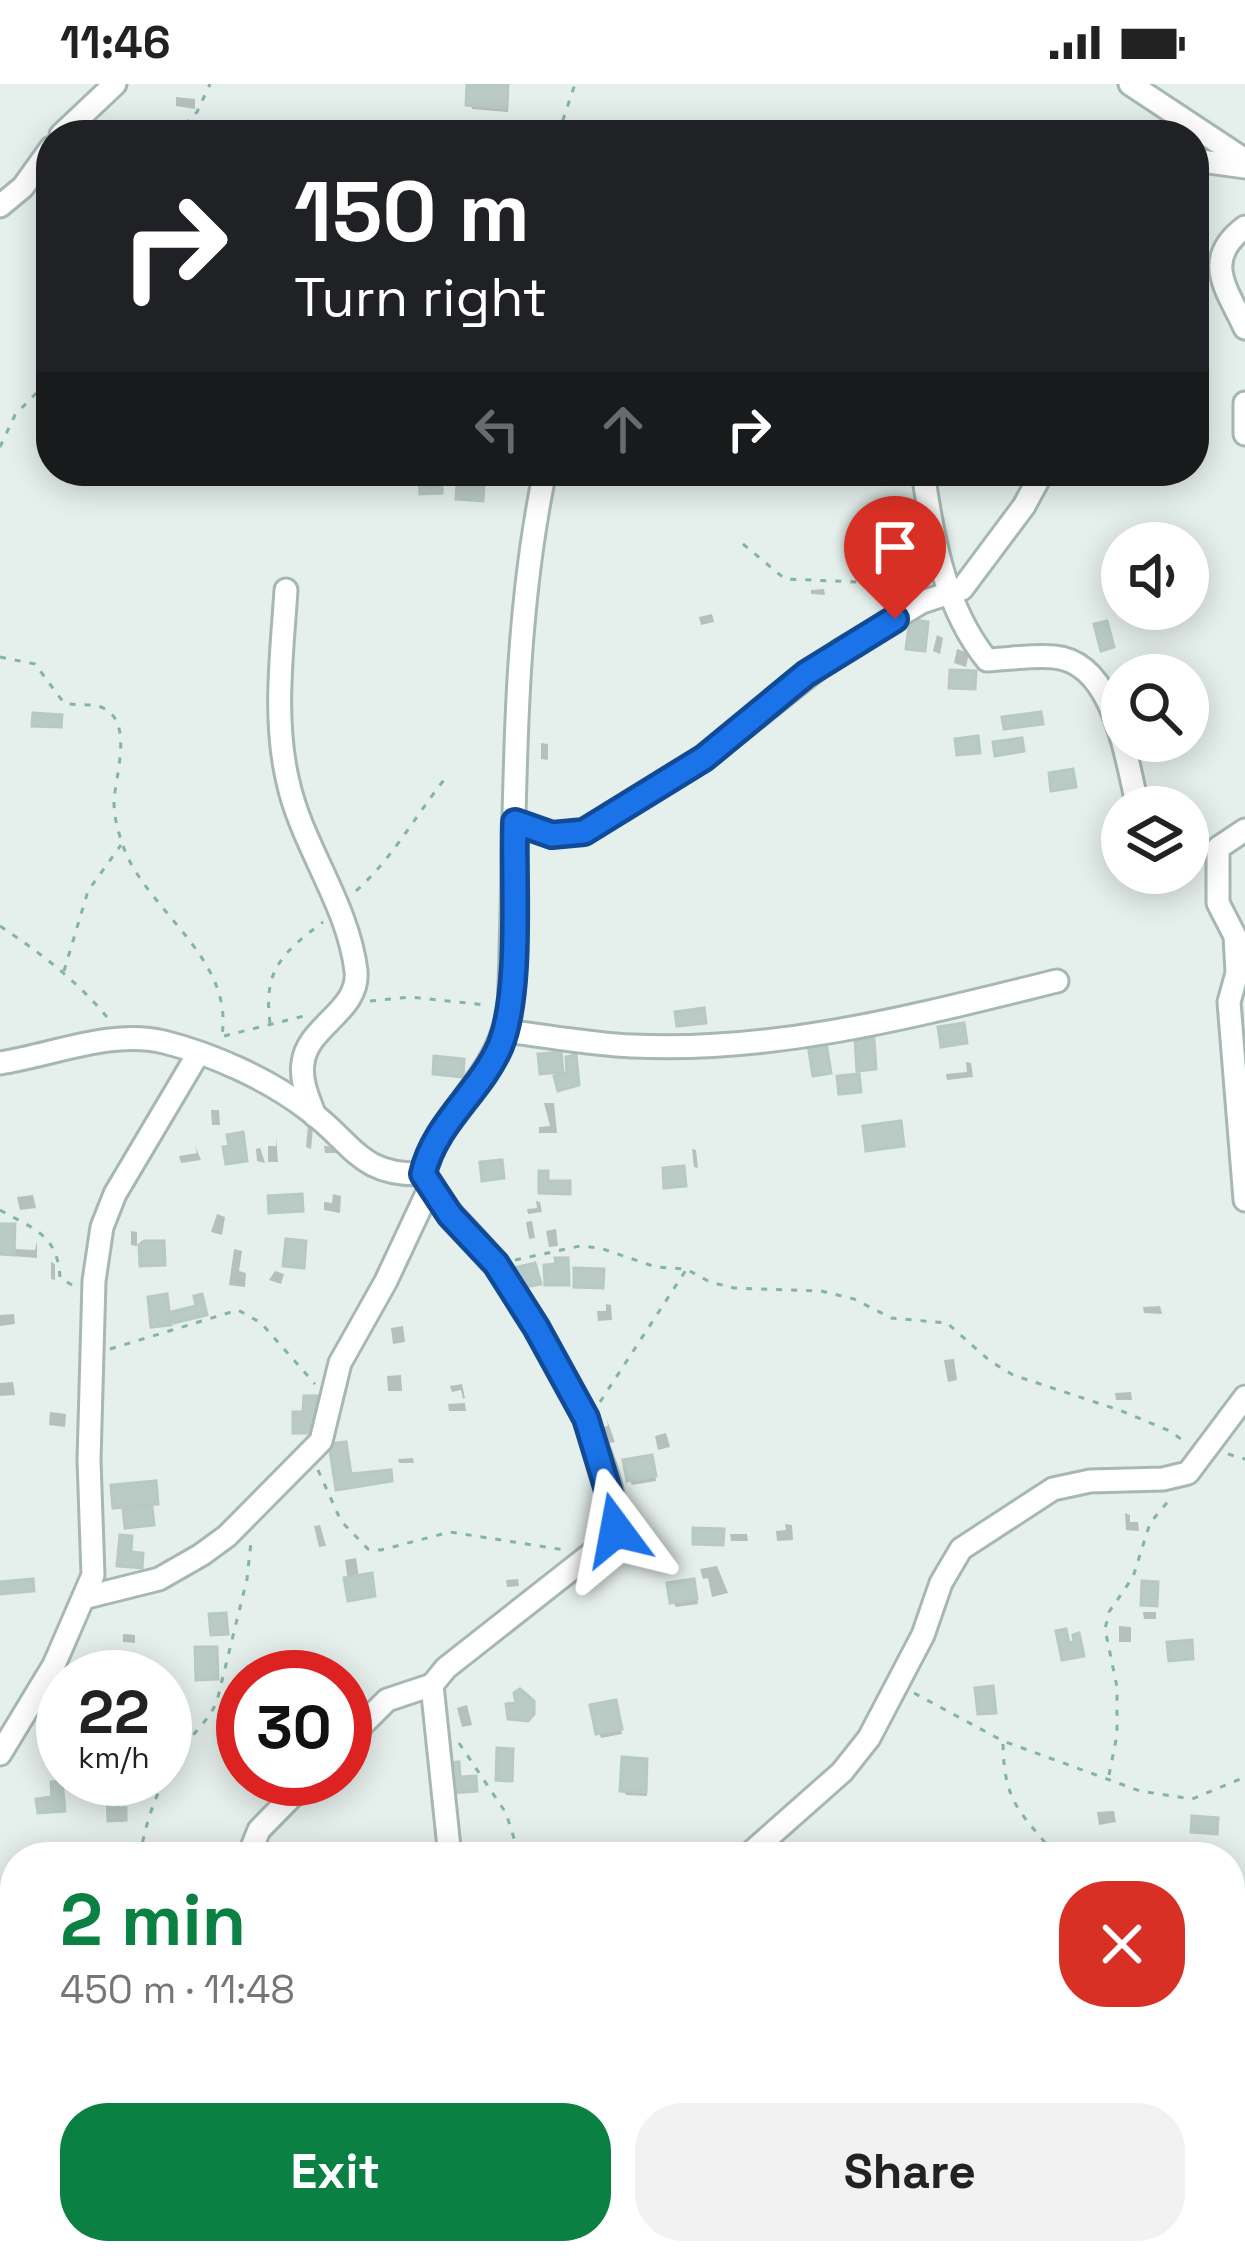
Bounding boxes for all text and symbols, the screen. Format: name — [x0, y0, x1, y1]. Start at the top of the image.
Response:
text: 11:46 — [60, 14, 171, 71]
text: 150 m — [294, 158, 530, 266]
icon: right — [96, 168, 252, 324]
text: Turn right — [294, 263, 547, 332]
icon: left — [464, 396, 530, 462]
icon: ahead — [590, 396, 656, 462]
icon: right — [716, 396, 782, 462]
pin — [844, 496, 946, 619]
icon: arrive — [862, 514, 928, 580]
map controls — [1101, 522, 1209, 894]
button: sound — [1101, 522, 1209, 630]
button: search — [1101, 654, 1209, 762]
button: layers — [1101, 786, 1209, 894]
position arrow — [553, 1467, 679, 1593]
speed limit sign: 30 — [216, 1650, 372, 1806]
text: 22 — [78, 1674, 150, 1751]
text: km/h — [78, 1738, 150, 1777]
text: 2 min — [60, 1874, 246, 1966]
button: close — [1059, 1881, 1185, 2007]
text: 450 m · 11:48 — [60, 1965, 295, 2014]
button: Exit — [60, 2103, 611, 2241]
button: Share — [635, 2103, 1185, 2241]

